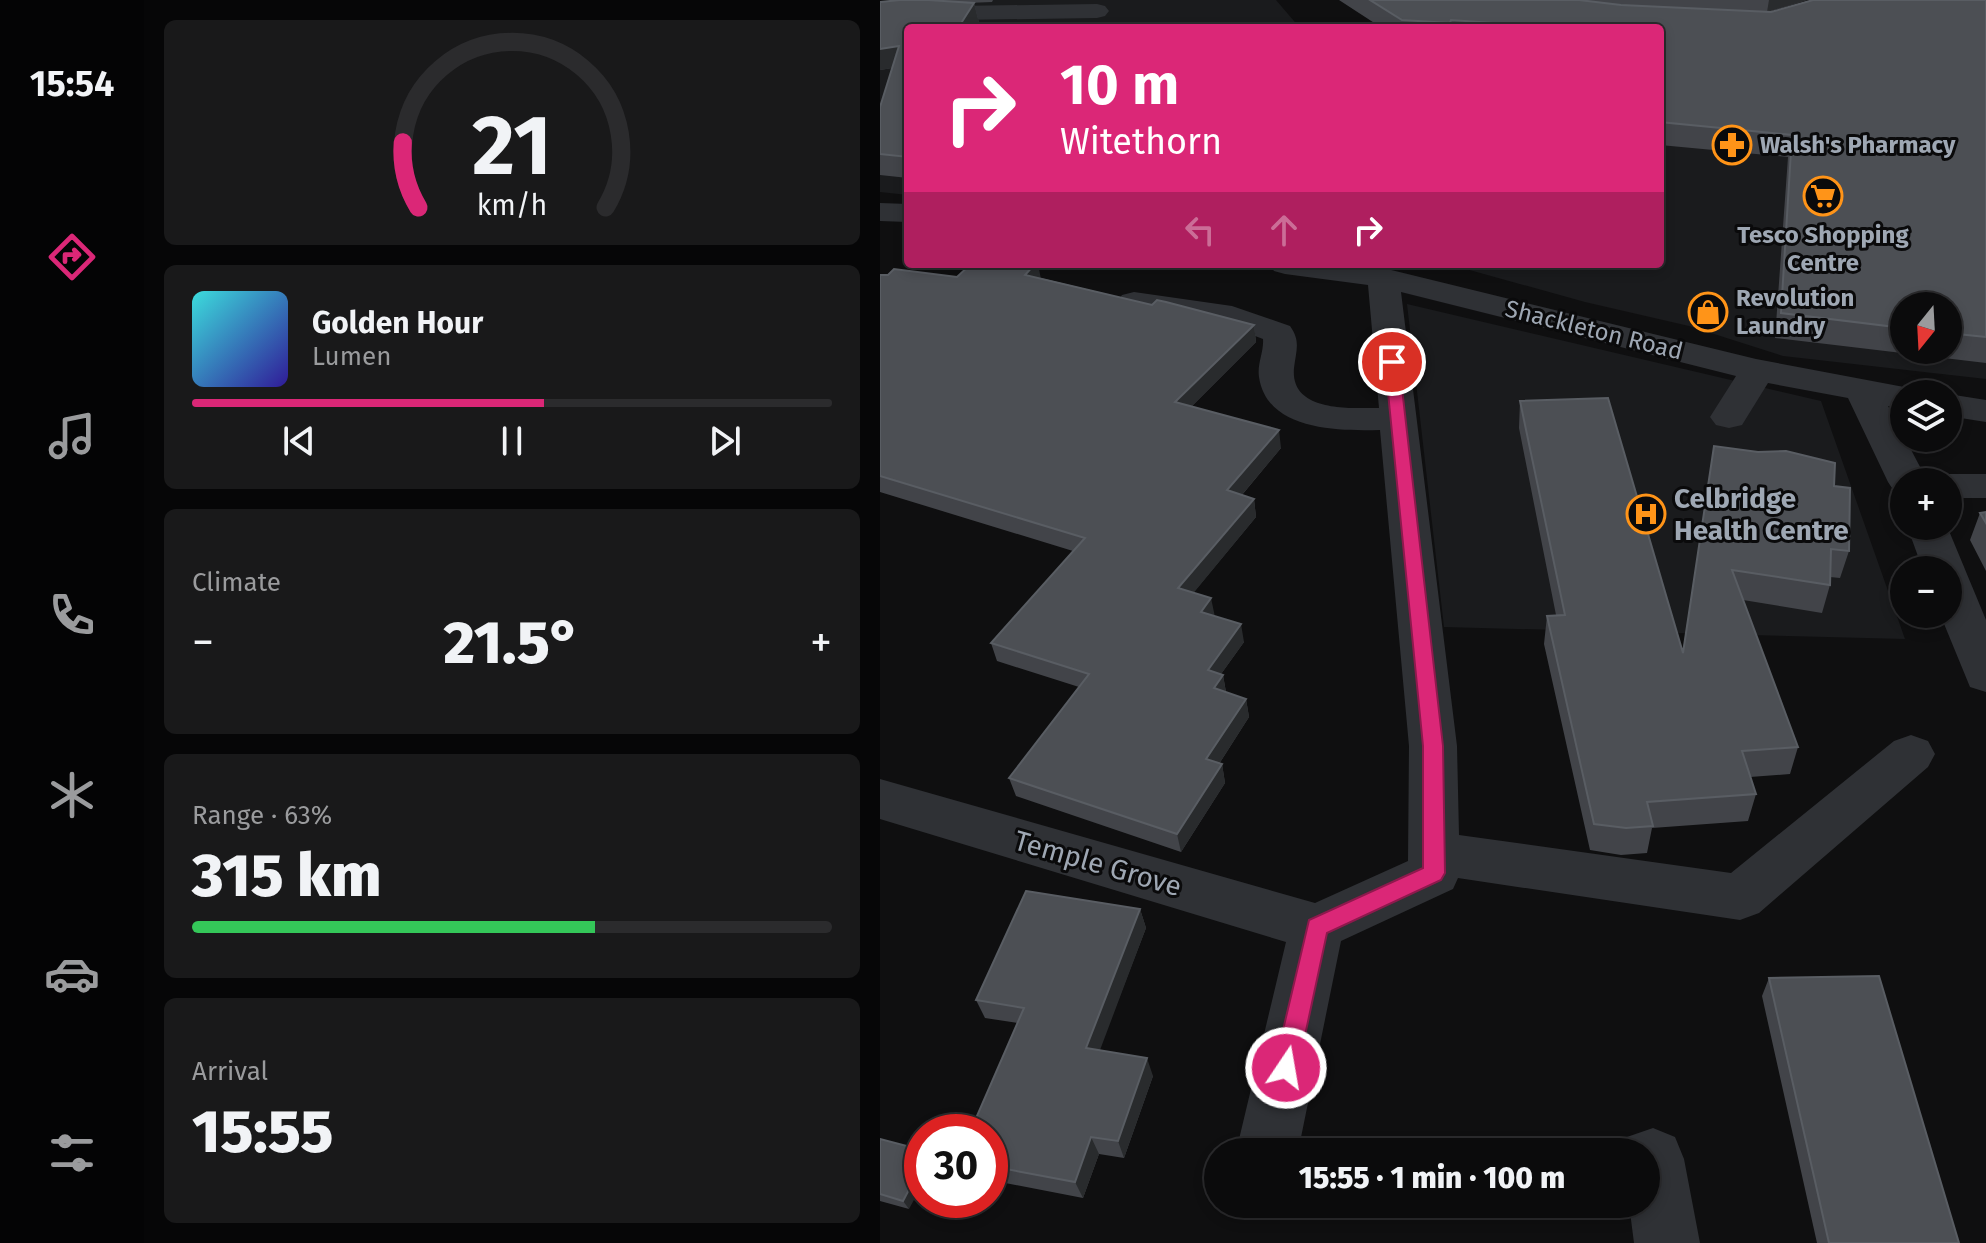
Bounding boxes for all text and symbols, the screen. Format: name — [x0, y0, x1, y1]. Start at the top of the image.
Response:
text: 10 m — [1060, 52, 1179, 119]
icon: right — [928, 56, 1032, 160]
text: 15:54 — [30, 62, 114, 106]
text: 21 — [472, 96, 552, 196]
text: Witethorn — [1060, 120, 1222, 164]
pharmacy icon: Walsh's Pharmacy — [1711, 124, 1753, 166]
place label: Walsh's Pharmacy — [1760, 131, 1956, 159]
supermarket icon: Tesco Shopping Centre — [1802, 175, 1844, 217]
text: km/h — [477, 188, 547, 223]
icon: left — [1178, 208, 1222, 252]
icon: ahead — [1262, 208, 1306, 252]
icon: right — [1346, 208, 1390, 252]
place label: Tesco Shopping Centre — [1737, 221, 1909, 277]
icon: directions — [44, 229, 100, 285]
place label: Revolution Laundry — [1736, 284, 1854, 340]
shop icon: Revolution Laundry — [1687, 291, 1729, 333]
north arrow — [1890, 292, 1962, 364]
map controls — [1890, 292, 1962, 628]
street label: Shackleton Road — [1502, 294, 1686, 366]
text: Golden Hour — [312, 305, 483, 341]
pin — [1358, 328, 1426, 396]
icon: arrive — [1370, 340, 1414, 384]
text: Lumen — [312, 341, 391, 372]
button: layers — [1890, 380, 1962, 452]
icon: music — [44, 408, 100, 464]
icon: previous — [277, 419, 321, 463]
icon: pause — [490, 419, 534, 463]
icon: next — [703, 419, 747, 463]
button: + — [1890, 468, 1962, 540]
place label: Celbridge Health Centre — [1674, 482, 1849, 547]
hospital icon: Celbridge Health Centre — [1625, 493, 1667, 535]
button: − — [1890, 556, 1962, 628]
text: Climate — [192, 567, 281, 598]
icon: phone — [44, 587, 100, 643]
text: 21.5° — [444, 607, 580, 679]
text: − — [192, 616, 214, 669]
text: + — [810, 616, 832, 669]
icon: climate — [44, 767, 100, 823]
text: Range · 63% — [192, 800, 332, 831]
street label: Temple Grove — [1010, 824, 1185, 903]
text: 315 km — [192, 840, 381, 912]
icon: car — [44, 946, 100, 1002]
position arrow — [1244, 1026, 1328, 1110]
text: Arrival — [192, 1056, 268, 1087]
text: 15:55 — [192, 1096, 333, 1168]
speed limit sign: 30 — [904, 1114, 1008, 1218]
icon: filters — [44, 1125, 100, 1181]
text: 15:55 · 1 min · 100 m — [1299, 1160, 1565, 1196]

